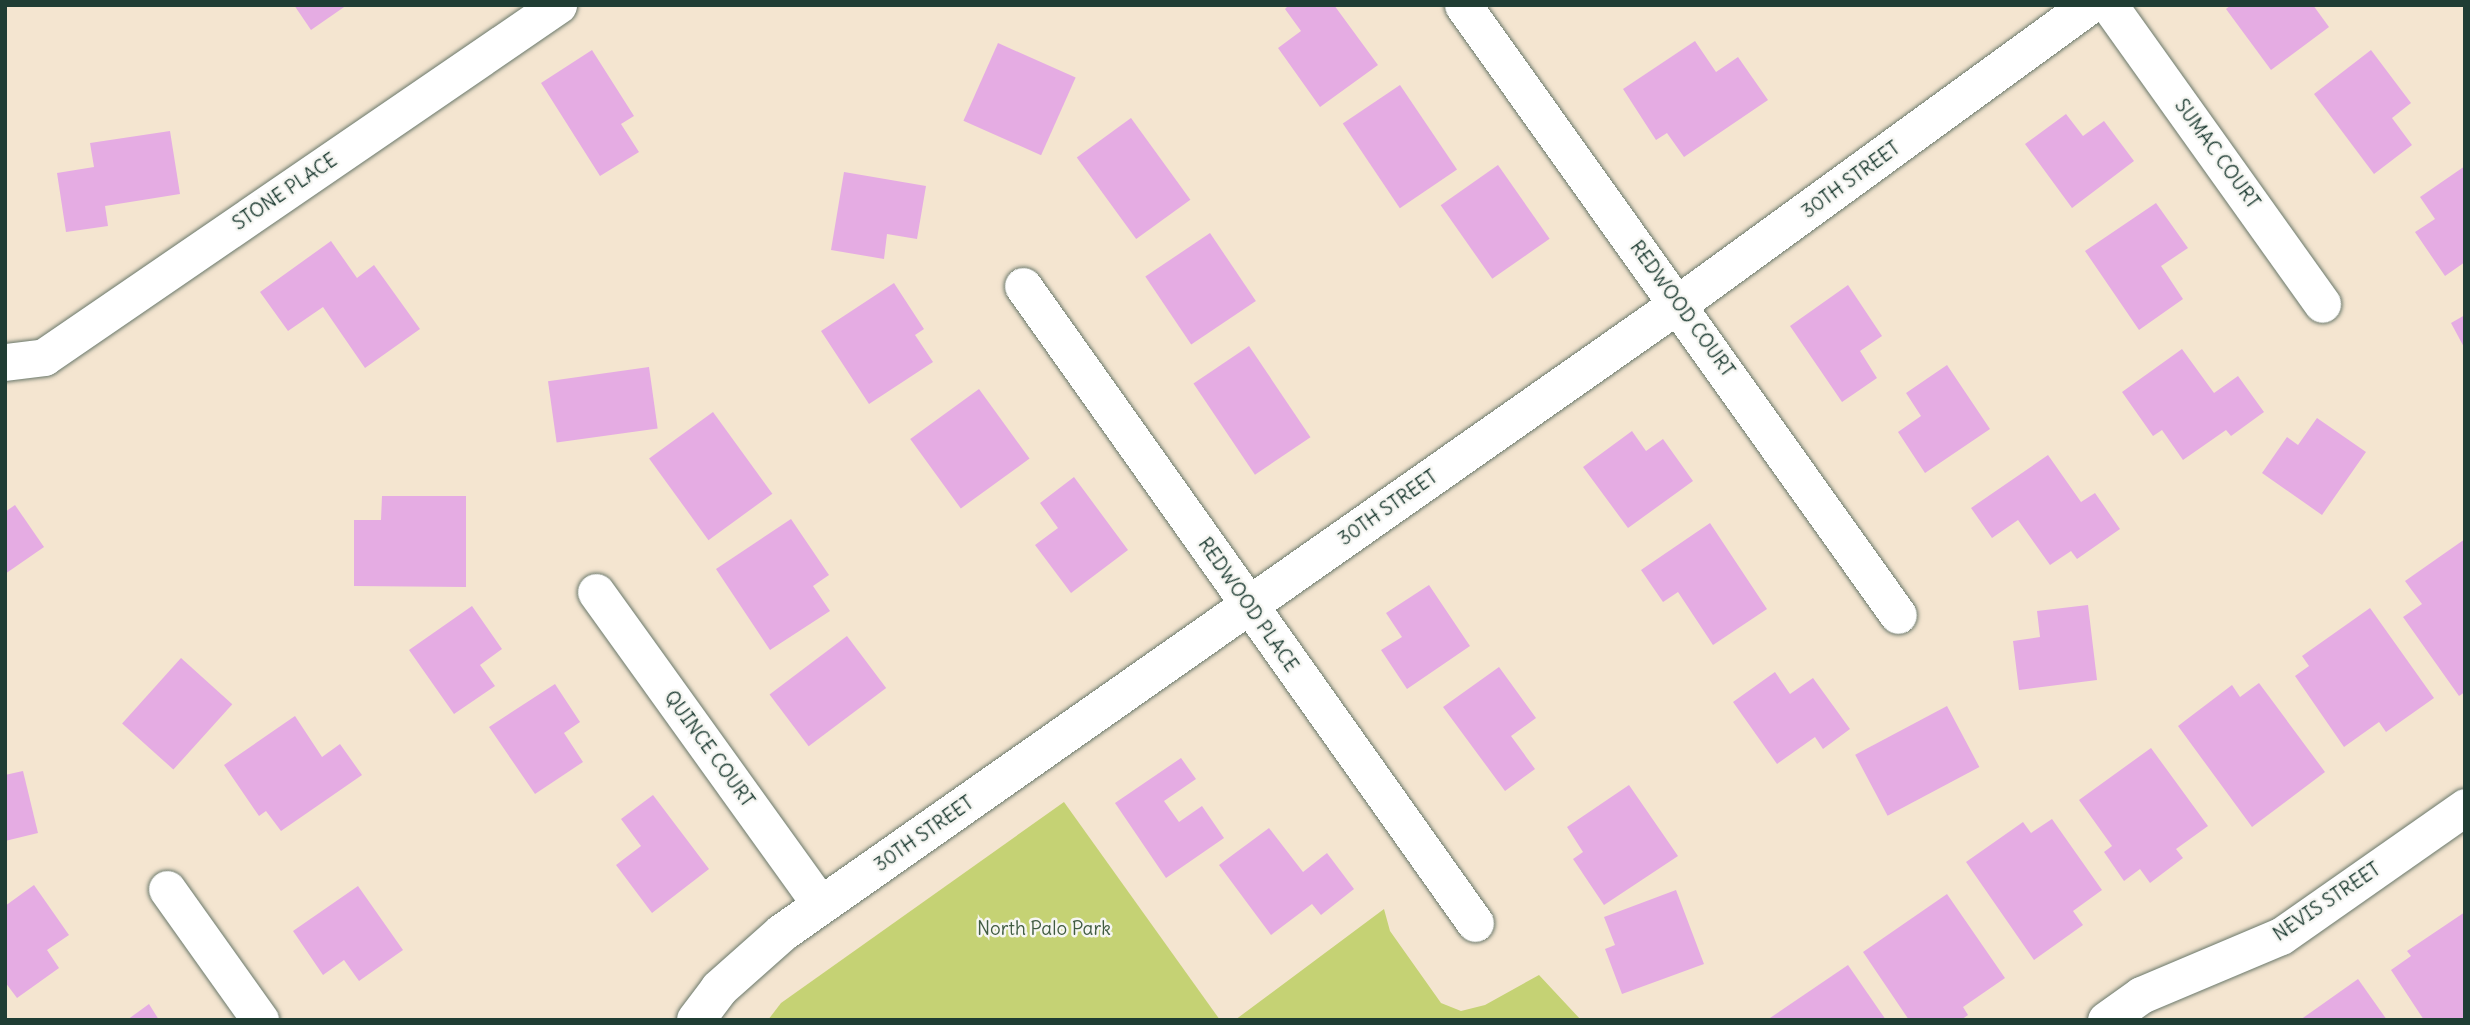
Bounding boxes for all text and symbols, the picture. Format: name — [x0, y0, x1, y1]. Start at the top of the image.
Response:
street label: SUMAC COURT — [2170, 95, 2264, 213]
street label: 30TH STREET — [1798, 137, 1904, 223]
street label: STONE PLACE — [228, 149, 342, 235]
street label: REDWOOD COURT — [1625, 236, 1739, 382]
street label: 30TH STREET — [1334, 465, 1442, 551]
street label: REDWOOD PLACE — [1193, 533, 1303, 677]
street label: QUINCE COURT — [659, 686, 759, 812]
street label: 30TH STREET — [870, 791, 978, 877]
street label: NEVIS STREET — [2269, 858, 2385, 946]
park label: North Palo Park — [977, 918, 1111, 940]

